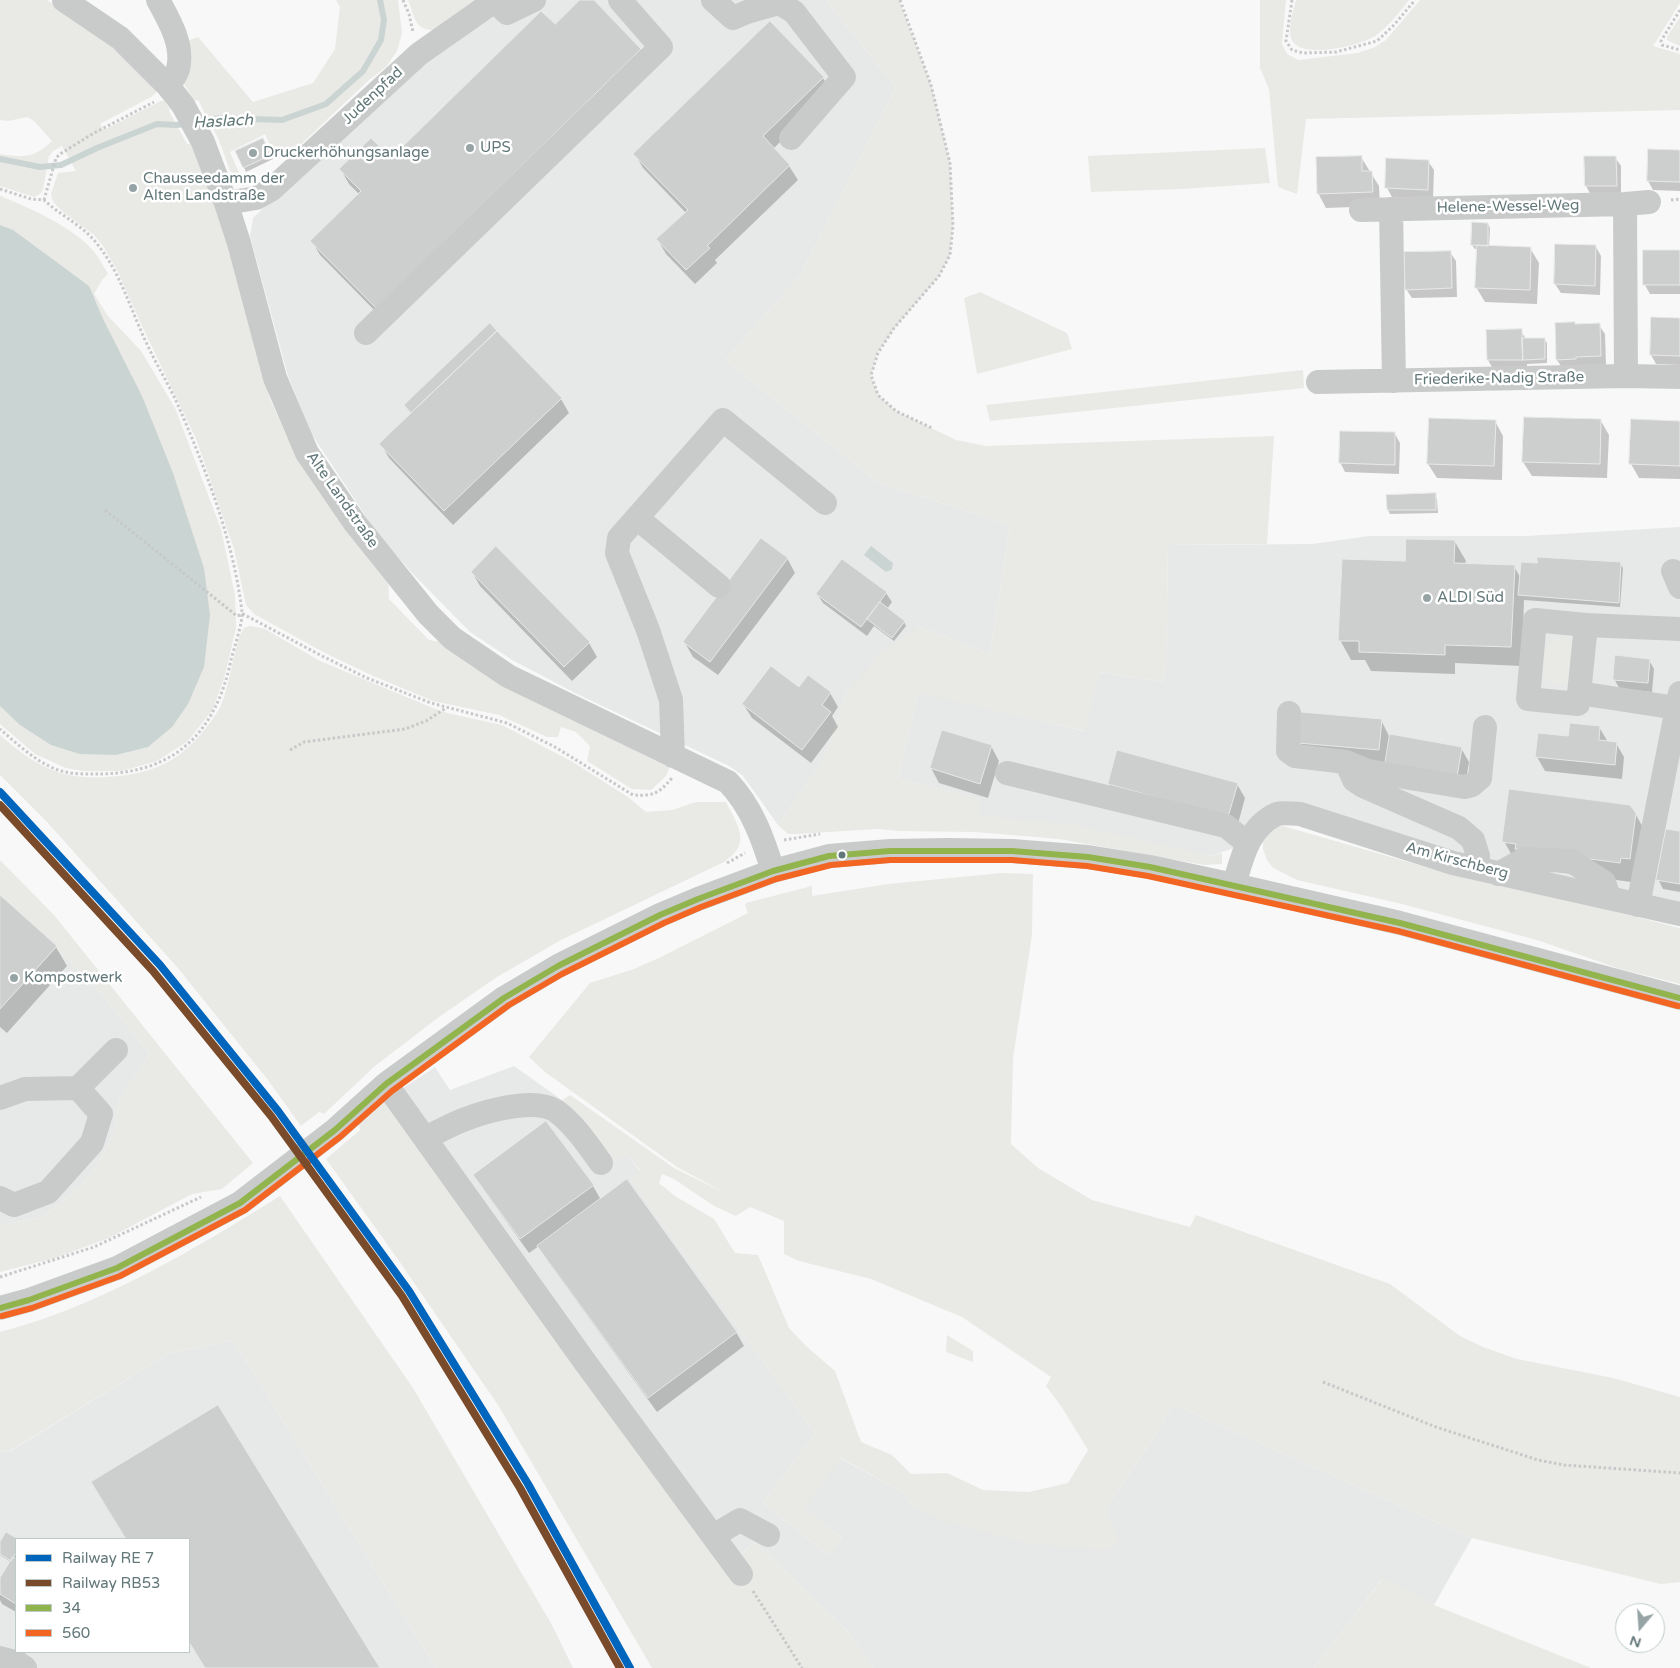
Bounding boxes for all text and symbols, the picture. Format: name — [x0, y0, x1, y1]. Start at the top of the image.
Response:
street label: Judenpfad — [339, 64, 407, 128]
water label: Haslach — [193, 111, 253, 133]
place label: UPS — [480, 139, 511, 157]
marker: UPS — [464, 142, 476, 154]
place label: Druckerhöhungsanlage — [263, 144, 429, 162]
marker: Druckerhöhungsanlage — [247, 147, 259, 159]
place label: Chausseedamm der Alten Landstraße — [143, 170, 284, 205]
marker: Chausseedamm der Alten Landstraße — [127, 182, 139, 194]
street label: Helene-Wessel-Weg — [1436, 197, 1580, 217]
street label: Friederike-Nadig Straße — [1414, 369, 1584, 389]
street label: Alte Landstraße — [302, 448, 382, 552]
place label: ALDI Süd — [1437, 589, 1504, 607]
marker: ALDI Süd — [1421, 592, 1433, 604]
street label: Am Kirschberg — [1404, 839, 1510, 883]
unlabelled marker — [837, 850, 847, 860]
place label: Kompostwerk — [24, 969, 123, 987]
marker: Kompostwerk — [8, 972, 20, 984]
legend — [15, 1538, 190, 1653]
text: Railway RE 7 — [62, 1549, 154, 1567]
text: Railway RB53 — [62, 1574, 161, 1592]
text: 34 — [62, 1599, 81, 1617]
north arrow — [1615, 1603, 1665, 1653]
text: 560 — [62, 1624, 90, 1642]
text: N — [1628, 1632, 1643, 1652]

